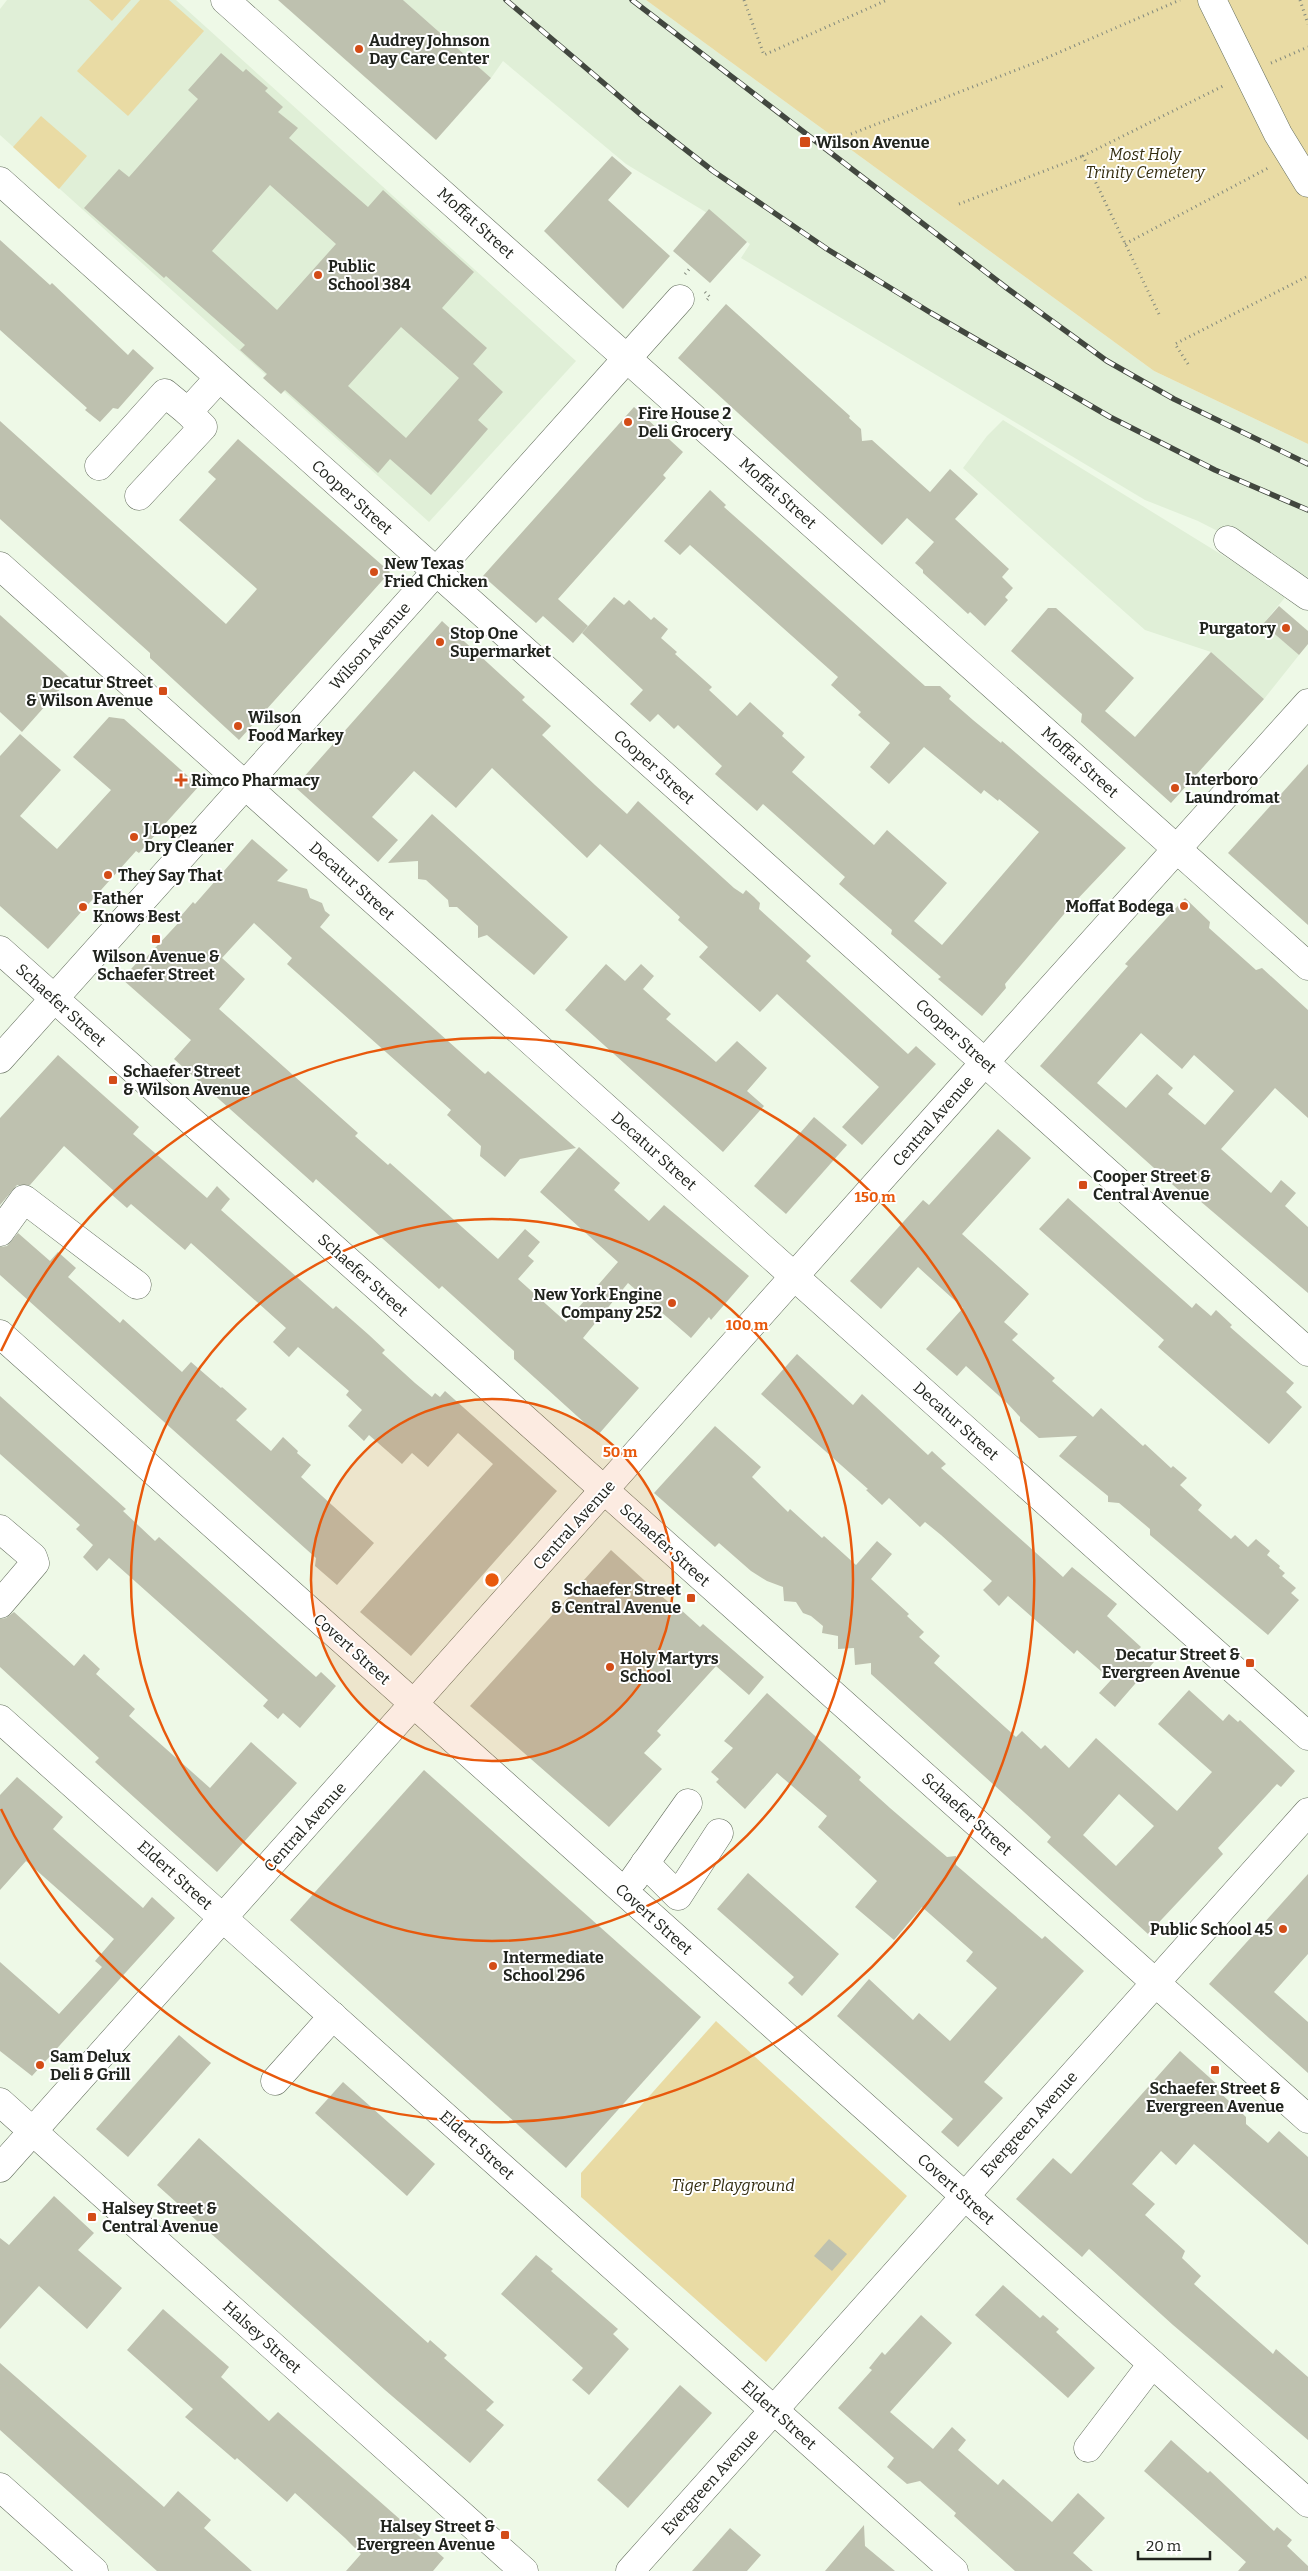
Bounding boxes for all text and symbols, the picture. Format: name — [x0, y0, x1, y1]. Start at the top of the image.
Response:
place label: Audrey Johnson Day Care Center — [369, 31, 490, 68]
marker: Audrey Johnson Day Care Center — [353, 43, 365, 55]
place label: Wilson Avenue — [816, 133, 930, 152]
marker: Wilson Avenue — [798, 135, 812, 149]
park label: Most Holy Trinity Cemetery — [1085, 145, 1205, 182]
street label: Moffat Street — [434, 184, 519, 263]
place label: Public School 384 — [328, 257, 411, 294]
marker: Public School 384 — [312, 269, 324, 281]
place label: Fire House 2 Deli Grocery — [638, 404, 733, 441]
marker: Fire House 2 Deli Grocery — [622, 416, 634, 428]
street label: Moffat Street — [736, 454, 821, 533]
street label: Cooper Street — [308, 456, 396, 538]
place label: New Texas Fried Chicken — [384, 554, 489, 591]
marker: New Texas Fried Chicken — [368, 566, 380, 578]
street label: Wilson Avenue — [326, 598, 414, 694]
place label: Purgatory — [1199, 619, 1276, 638]
marker: Purgatory — [1280, 622, 1292, 634]
place label: Stop One Supermarket — [450, 624, 552, 661]
marker: Stop One Supermarket — [434, 636, 446, 648]
place label: Decatur Street & Wilson Avenue — [26, 673, 154, 710]
marker: Decatur Street & Wilson Avenue — [157, 685, 169, 697]
place label: Wilson Food Markey — [248, 708, 344, 745]
marker: Wilson Food Markey — [232, 720, 244, 732]
street label: Moffat Street — [1038, 723, 1123, 802]
street label: Cooper Street — [610, 726, 698, 808]
place label: Interboro Laundromat — [1185, 770, 1281, 807]
place label: Rimco Pharmacy — [191, 771, 320, 790]
marker: Rimco Pharmacy — [175, 774, 187, 786]
marker: Interboro Laundromat — [1169, 782, 1181, 794]
place label: J Lopez Dry Cleaner — [143, 819, 234, 856]
marker: J Lopez Dry Cleaner — [128, 831, 140, 843]
street label: Decatur Street — [306, 838, 399, 924]
place label: They Say That — [118, 866, 223, 885]
marker: They Say That — [102, 869, 114, 881]
place label: Father Knows Best — [93, 889, 181, 926]
place label: Moffat Bodega — [1066, 897, 1174, 916]
marker: Moffat Bodega — [1178, 900, 1190, 912]
marker: Father Knows Best — [77, 901, 89, 913]
marker: Wilson Avenue & Schaefer Street — [150, 933, 162, 945]
place label: Wilson Avenue & Schaefer Street — [92, 947, 220, 984]
street label: Schaefer Street — [12, 960, 110, 1050]
street label: Cooper Street — [912, 995, 1000, 1077]
place label: Schaefer Street & Wilson Avenue — [123, 1062, 250, 1099]
street label: Central Avenue — [888, 1072, 978, 1170]
marker: Schaefer Street & Wilson Avenue — [107, 1074, 119, 1086]
street label: Decatur Street — [608, 1108, 701, 1194]
place label: Cooper Street & Central Avenue — [1093, 1167, 1211, 1204]
marker: Cooper Street & Central Avenue — [1077, 1179, 1089, 1191]
text: 150 m — [854, 1188, 896, 1206]
street label: Schaefer Street — [314, 1230, 412, 1320]
place label: New York Engine Company 252 — [534, 1285, 662, 1322]
marker: New York Engine Company 252 — [666, 1297, 678, 1309]
text: 100 m — [726, 1316, 769, 1334]
street label: Decatur Street — [910, 1378, 1003, 1464]
text: 50 m — [603, 1443, 638, 1461]
street label: Central Avenue — [529, 1476, 619, 1574]
street label: Schaefer Street — [616, 1500, 714, 1590]
centre of rings — [483, 1571, 501, 1589]
place label: Schaefer Street & Central Avenue — [551, 1580, 682, 1617]
marker: Schaefer Street & Central Avenue — [685, 1592, 697, 1604]
street label: Covert Street — [310, 1610, 395, 1689]
place label: Decatur Street & Evergreen Avenue — [1102, 1645, 1240, 1682]
place label: Holy Martyrs School — [620, 1649, 719, 1686]
marker: Decatur Street & Evergreen Avenue — [1244, 1657, 1256, 1669]
marker: Holy Martyrs School — [604, 1661, 616, 1673]
street label: Schaefer Street — [918, 1769, 1016, 1859]
street label: Central Avenue — [260, 1778, 350, 1876]
street label: Eldert Street — [134, 1836, 216, 1914]
street label: Covert Street — [612, 1880, 697, 1959]
place label: Public School 45 — [1150, 1920, 1273, 1939]
marker: Public School 45 — [1277, 1923, 1289, 1935]
place label: Intermediate School 296 — [503, 1948, 604, 1985]
marker: Intermediate School 296 — [487, 1960, 499, 1972]
place label: Sam Delux Deli & Grill — [50, 2047, 131, 2084]
marker: Sam Delux Deli & Grill — [34, 2059, 46, 2071]
marker: Schaefer Street & Evergreen Avenue — [1209, 2064, 1221, 2076]
street label: Evergreen Avenue — [977, 2067, 1081, 2181]
place label: Schaefer Street & Evergreen Avenue — [1146, 2079, 1284, 2116]
street label: Eldert Street — [436, 2106, 518, 2184]
street label: Covert Street — [914, 2150, 999, 2229]
park label: Tiger Playground — [671, 2176, 795, 2195]
place label: Halsey Street & Central Avenue — [102, 2199, 219, 2236]
marker: Halsey Street & Central Avenue — [86, 2211, 98, 2223]
street label: Halsey Street — [219, 2297, 305, 2377]
street label: Eldert Street — [738, 2376, 820, 2454]
street label: Evergreen Avenue — [658, 2425, 762, 2539]
place label: Halsey Street & Evergreen Avenue — [357, 2517, 495, 2554]
scale bar — [1138, 2528, 1210, 2560]
marker: Halsey Street & Evergreen Avenue — [499, 2529, 511, 2541]
text: 20 m — [1146, 2537, 1182, 2555]

